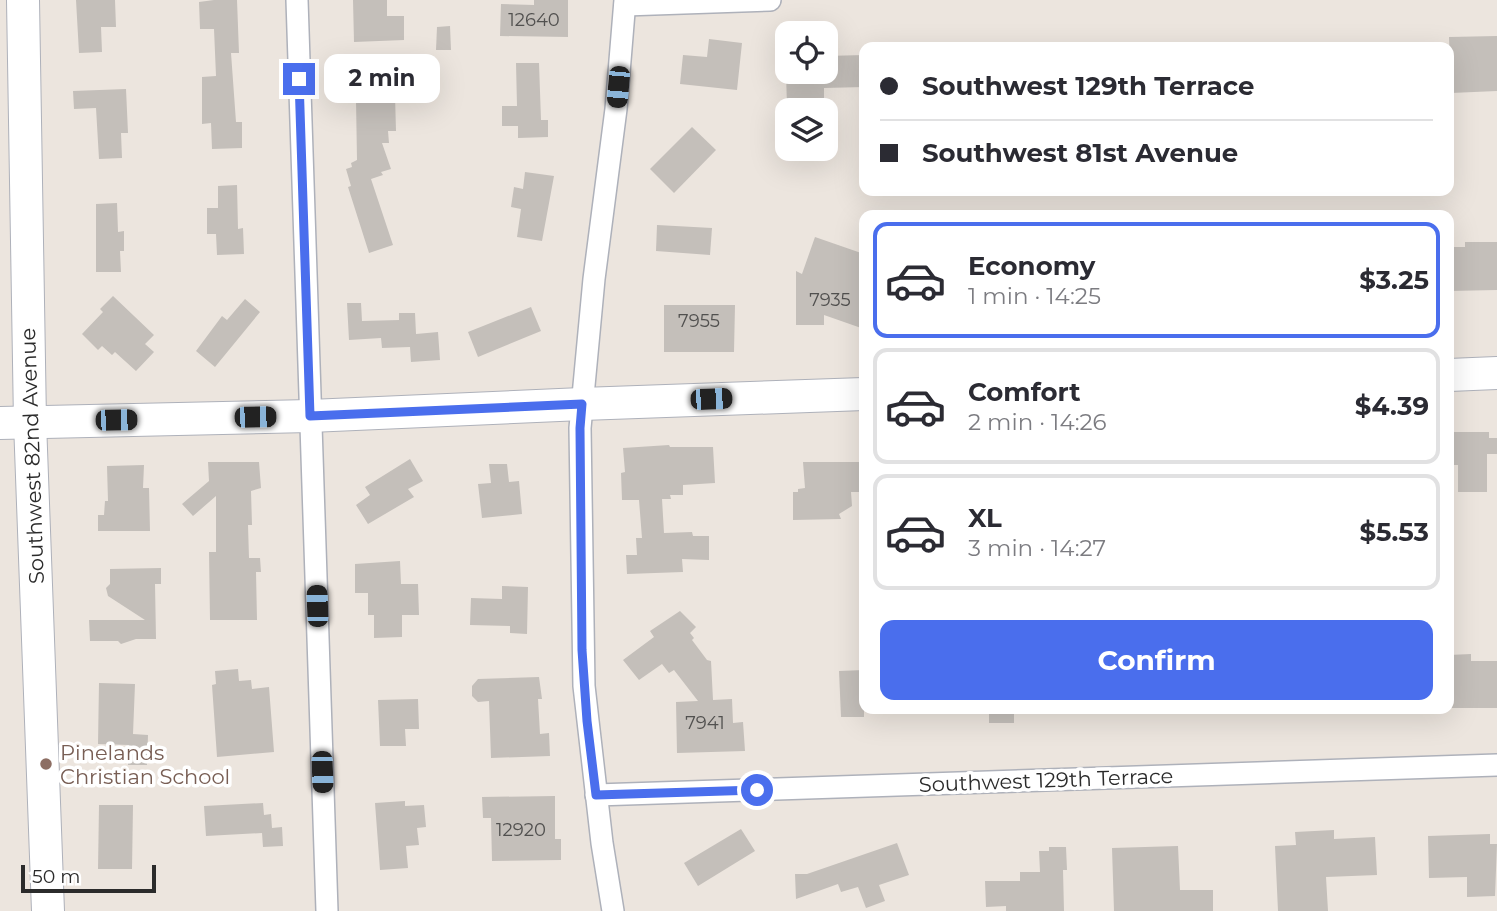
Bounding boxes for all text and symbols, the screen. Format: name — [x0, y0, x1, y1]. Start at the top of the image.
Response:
house number: 12640 — [508, 9, 560, 31]
map controls — [775, 21, 838, 161]
button: locate — [775, 21, 838, 84]
callout: 2 min — [324, 55, 439, 104]
route end — [283, 63, 315, 95]
text: 2 min — [348, 64, 416, 92]
car — [606, 65, 631, 109]
text: Southwest 129th Terrace — [922, 70, 1254, 102]
button: layers — [775, 98, 838, 161]
text: Southwest 81st Avenue — [922, 137, 1238, 169]
icon: car — [884, 249, 947, 312]
text: Economy — [968, 250, 1095, 282]
text: $3.25 — [1359, 264, 1429, 296]
text: 1 min · 14:25 — [968, 282, 1101, 310]
house number: 7935 — [809, 289, 851, 311]
house number: 7955 — [678, 310, 720, 332]
street label: Southwest 82nd Avenue — [15, 327, 49, 585]
icon: car — [884, 375, 947, 438]
text: Comfort — [968, 376, 1080, 408]
car — [690, 388, 733, 410]
text: $4.39 — [1355, 390, 1429, 422]
car — [234, 406, 277, 428]
text: 2 min · 14:26 — [968, 408, 1107, 436]
car — [95, 409, 138, 431]
icon: car — [884, 501, 947, 564]
text: XL — [968, 502, 1002, 534]
text: $5.53 — [1359, 516, 1429, 548]
text: 3 min · 14:27 — [968, 534, 1106, 562]
car — [306, 585, 329, 627]
button: Confirm — [880, 620, 1433, 700]
house number: 7941 — [685, 712, 725, 734]
place label: Pinelands Christian School — [60, 740, 230, 789]
car — [311, 751, 334, 793]
marker: Pinelands Christian School — [38, 756, 54, 772]
street label: Southwest 129th Terrace — [918, 763, 1174, 797]
route start — [741, 774, 773, 806]
house number: 12920 — [496, 819, 546, 841]
scale bar — [21, 862, 156, 894]
text: 50 m — [32, 865, 80, 888]

